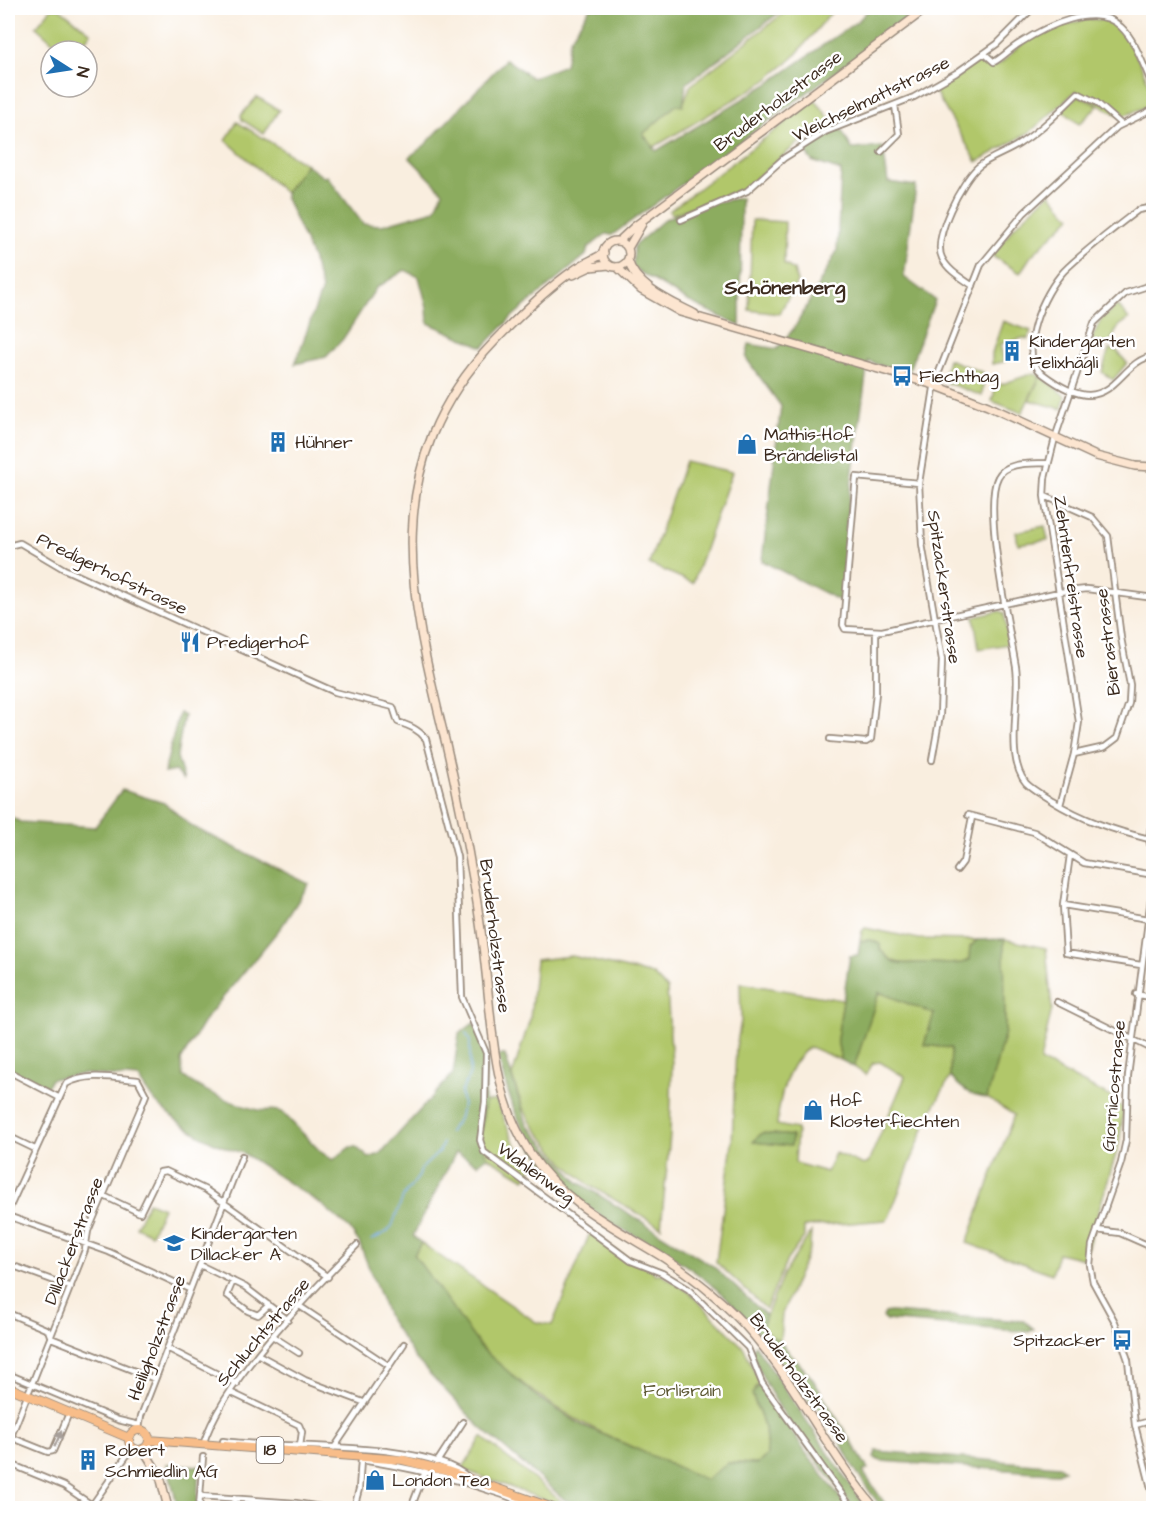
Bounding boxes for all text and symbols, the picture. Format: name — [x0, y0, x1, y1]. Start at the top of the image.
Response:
north arrow — [39, 39, 99, 99]
street label: Bruderholzstrasse — [709, 44, 848, 158]
street label: Weichselmattstrasse — [788, 50, 954, 148]
text: N — [71, 65, 94, 79]
district label: Schönenberg — [724, 274, 846, 303]
place label: Kindergarten Felixhägli — [1029, 329, 1135, 376]
building icon: Kindergarten Felixhägli — [1000, 339, 1024, 363]
bus stop icon: Fiechthag — [890, 364, 914, 388]
place label: Fiechthag — [919, 364, 999, 390]
place label: Mathis-Hof Brändelistal — [764, 422, 858, 468]
building icon: Hühner — [266, 430, 290, 454]
place label: Hühner — [295, 430, 353, 455]
shop icon: Mathis-Hof Brändelistal — [735, 432, 759, 456]
street label: Zehntenfreistrasse — [1047, 494, 1095, 660]
street label: Spitzackerstrasse — [921, 509, 967, 666]
street label: Predigerhofstrasse — [32, 527, 192, 622]
street label: Bierastrasse — [1089, 587, 1127, 697]
restaurant icon: Predigerhof — [178, 630, 202, 654]
place label: Predigerhof — [207, 630, 309, 656]
street label: Bruderholzstrasse — [473, 858, 517, 1015]
street label: Giornicostrasse — [1096, 1019, 1132, 1153]
place label: Hof Klosterfiechten — [830, 1088, 959, 1134]
shop icon: Hof Klosterfiechten — [801, 1098, 825, 1122]
street label: Wahlenweg — [492, 1136, 580, 1210]
street label: Dillackerstrasse — [38, 1173, 110, 1308]
place label: Kindergarten Dillacker A — [191, 1221, 297, 1267]
school or university icon: Kindergarten Dillacker A — [162, 1231, 186, 1255]
street label: Heiligholzstrasse — [122, 1272, 193, 1405]
street label: Schluchtstrasse — [210, 1272, 316, 1392]
street label: Bruderholzstrasse — [743, 1308, 855, 1448]
place label: Spitzacker — [1013, 1328, 1105, 1353]
bus stop icon: Spitzacker — [1110, 1328, 1134, 1352]
park label: Forlisrain — [643, 1378, 721, 1403]
one-way arrow — [53, 1429, 63, 1447]
road number: 18 — [256, 1437, 284, 1463]
place label: Robert Schmiedlin AG — [105, 1438, 219, 1484]
building icon: Robert Schmiedlin AG — [76, 1448, 100, 1472]
shop icon: London Tea — [363, 1468, 387, 1492]
place label: London Tea — [392, 1468, 489, 1493]

